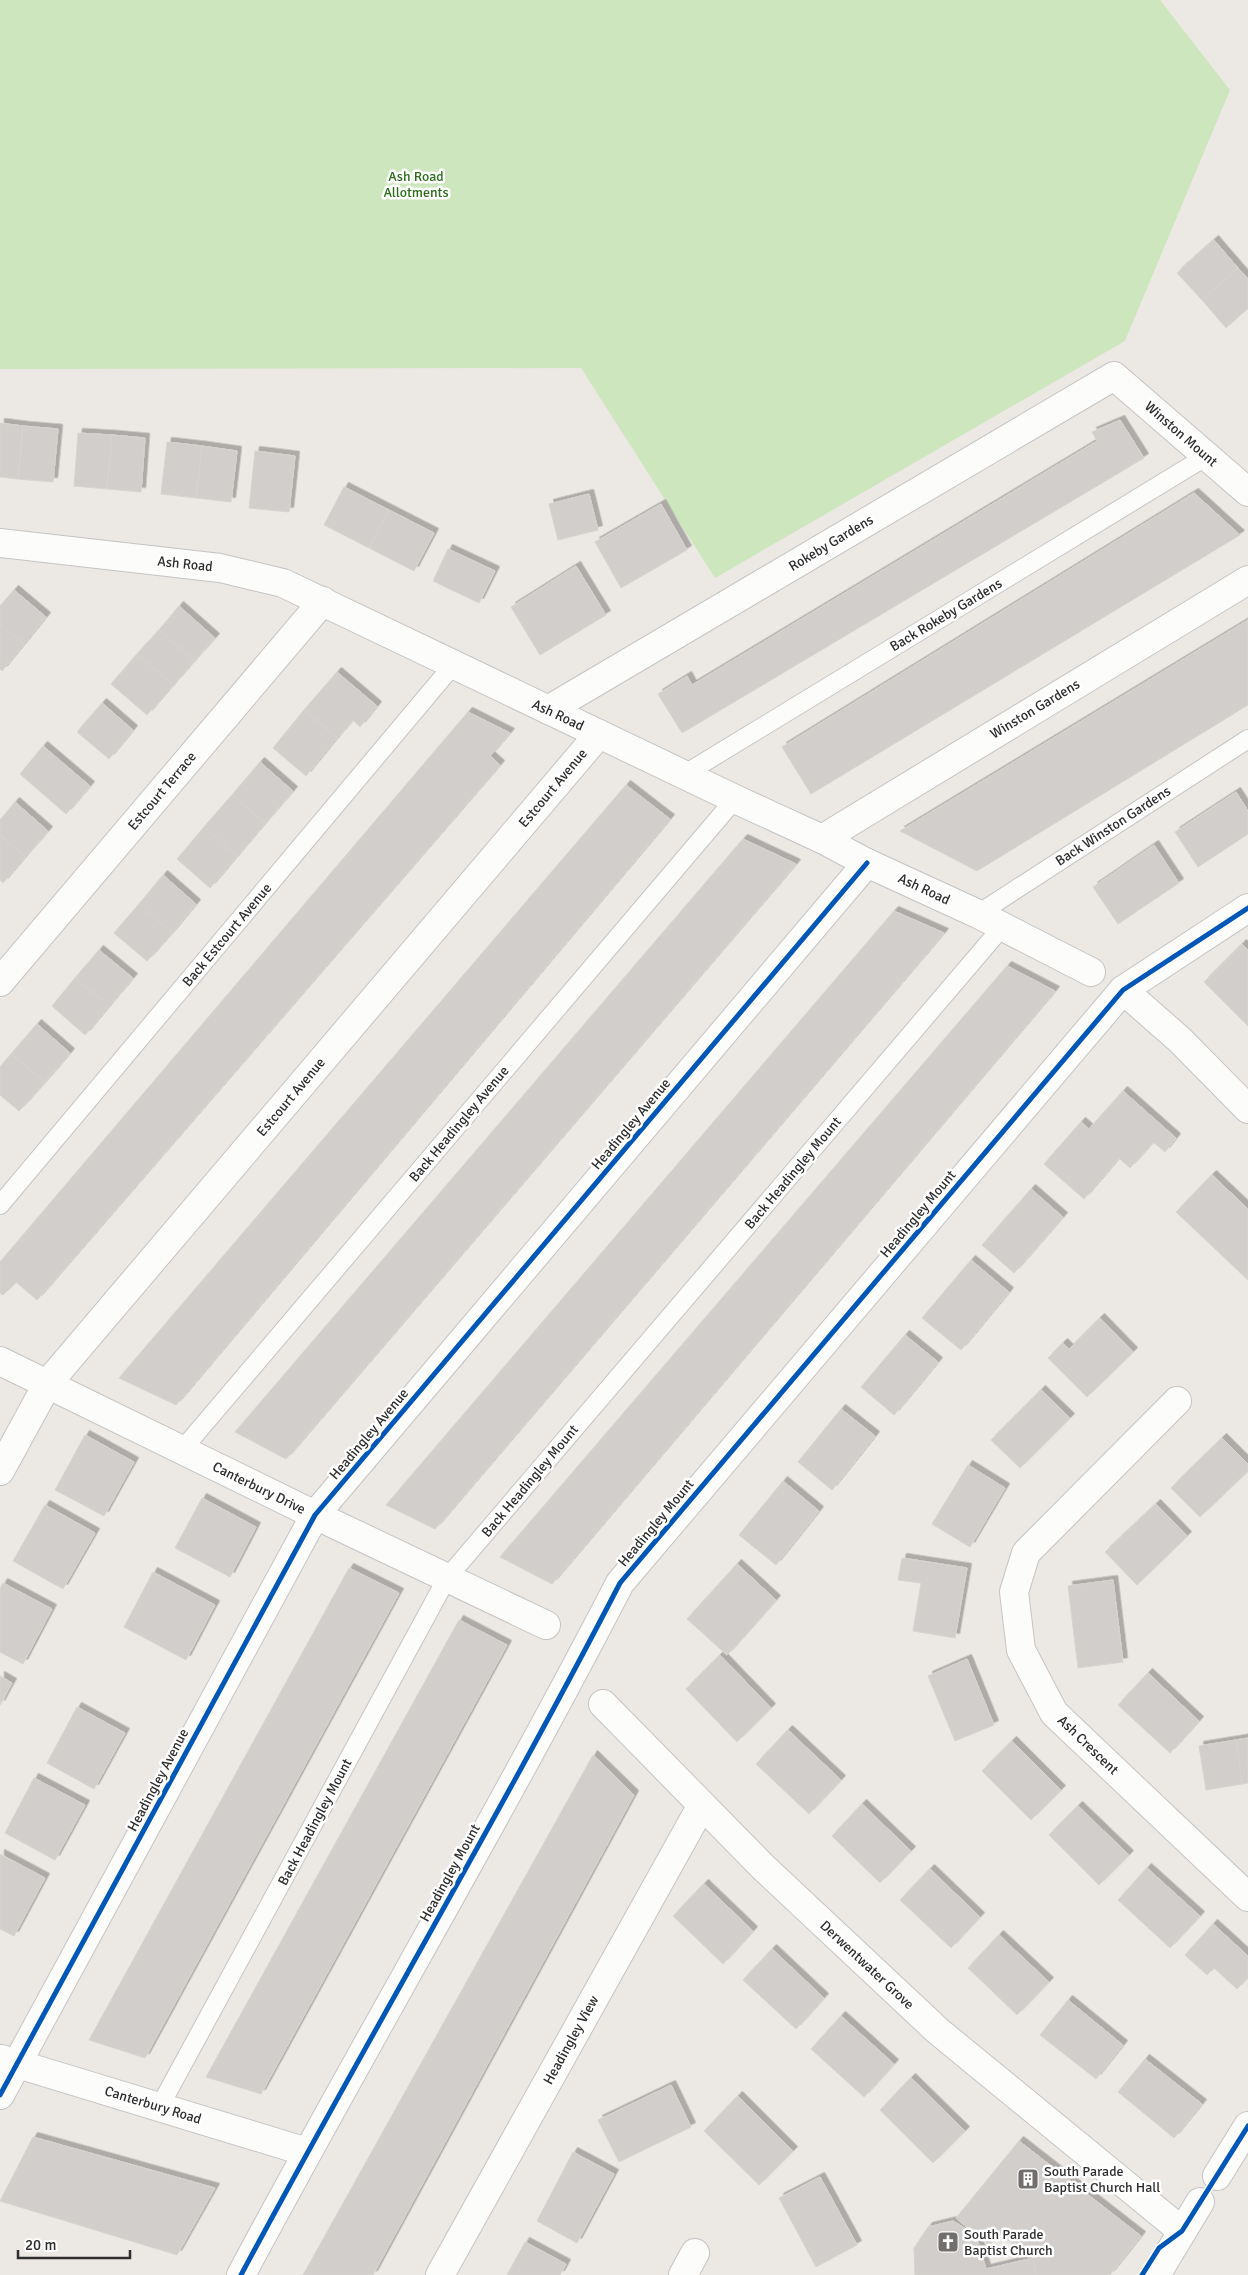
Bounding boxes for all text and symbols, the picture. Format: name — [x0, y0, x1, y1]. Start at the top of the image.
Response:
park label: Ash Road Allotments — [383, 168, 449, 201]
street label: Winston Mount — [1141, 398, 1221, 470]
street label: Rokeby Gardens — [786, 511, 876, 575]
street label: Ash Road — [157, 553, 213, 575]
street label: Back Rokeby Gardens — [887, 575, 1005, 655]
street label: Winston Gardens — [987, 676, 1083, 742]
street label: Ash Road — [529, 696, 587, 734]
street label: Estcourt Avenue — [515, 745, 591, 831]
street label: Estcourt Terrace — [124, 748, 200, 834]
street label: Back Winston Gardens — [1052, 782, 1174, 870]
street label: Ash Road — [895, 870, 953, 908]
street label: Back Estcourt Avenue — [179, 880, 275, 990]
street label: Estcourt Avenue — [253, 1054, 329, 1140]
street label: Back Headingley Avenue — [406, 1063, 512, 1185]
street label: Headingley Avenue — [588, 1075, 674, 1173]
street label: Back Headingley Mount — [741, 1113, 845, 1233]
street label: Headingley Mount — [876, 1167, 960, 1261]
street label: Headingley Avenue — [326, 1385, 412, 1483]
street label: Back Headingley Mount — [478, 1421, 582, 1541]
street label: Canterbury Drive — [210, 1458, 308, 1518]
street label: Headingley Mount — [614, 1476, 698, 1570]
street label: Ash Crescent — [1054, 1712, 1122, 1778]
street label: Headingley Avenue — [124, 1726, 192, 1834]
street label: Back Headingley Mount — [274, 1756, 356, 1888]
street label: Headingley Mount — [416, 1821, 484, 1925]
street label: Derwentwater Grove — [816, 1917, 918, 2013]
street label: Headingley View — [540, 1993, 602, 2087]
street label: Canterbury Road — [103, 2082, 203, 2128]
place label: South Parade Baptist Church Hall — [1044, 2163, 1160, 2196]
building icon: South Parade Baptist Church Hall — [1016, 2167, 1040, 2191]
place label: South Parade Baptist Church — [964, 2226, 1053, 2259]
scale bar — [18, 2228, 130, 2260]
church icon: South Parade Baptist Church — [936, 2230, 960, 2254]
text: 20 m — [25, 2236, 56, 2254]

